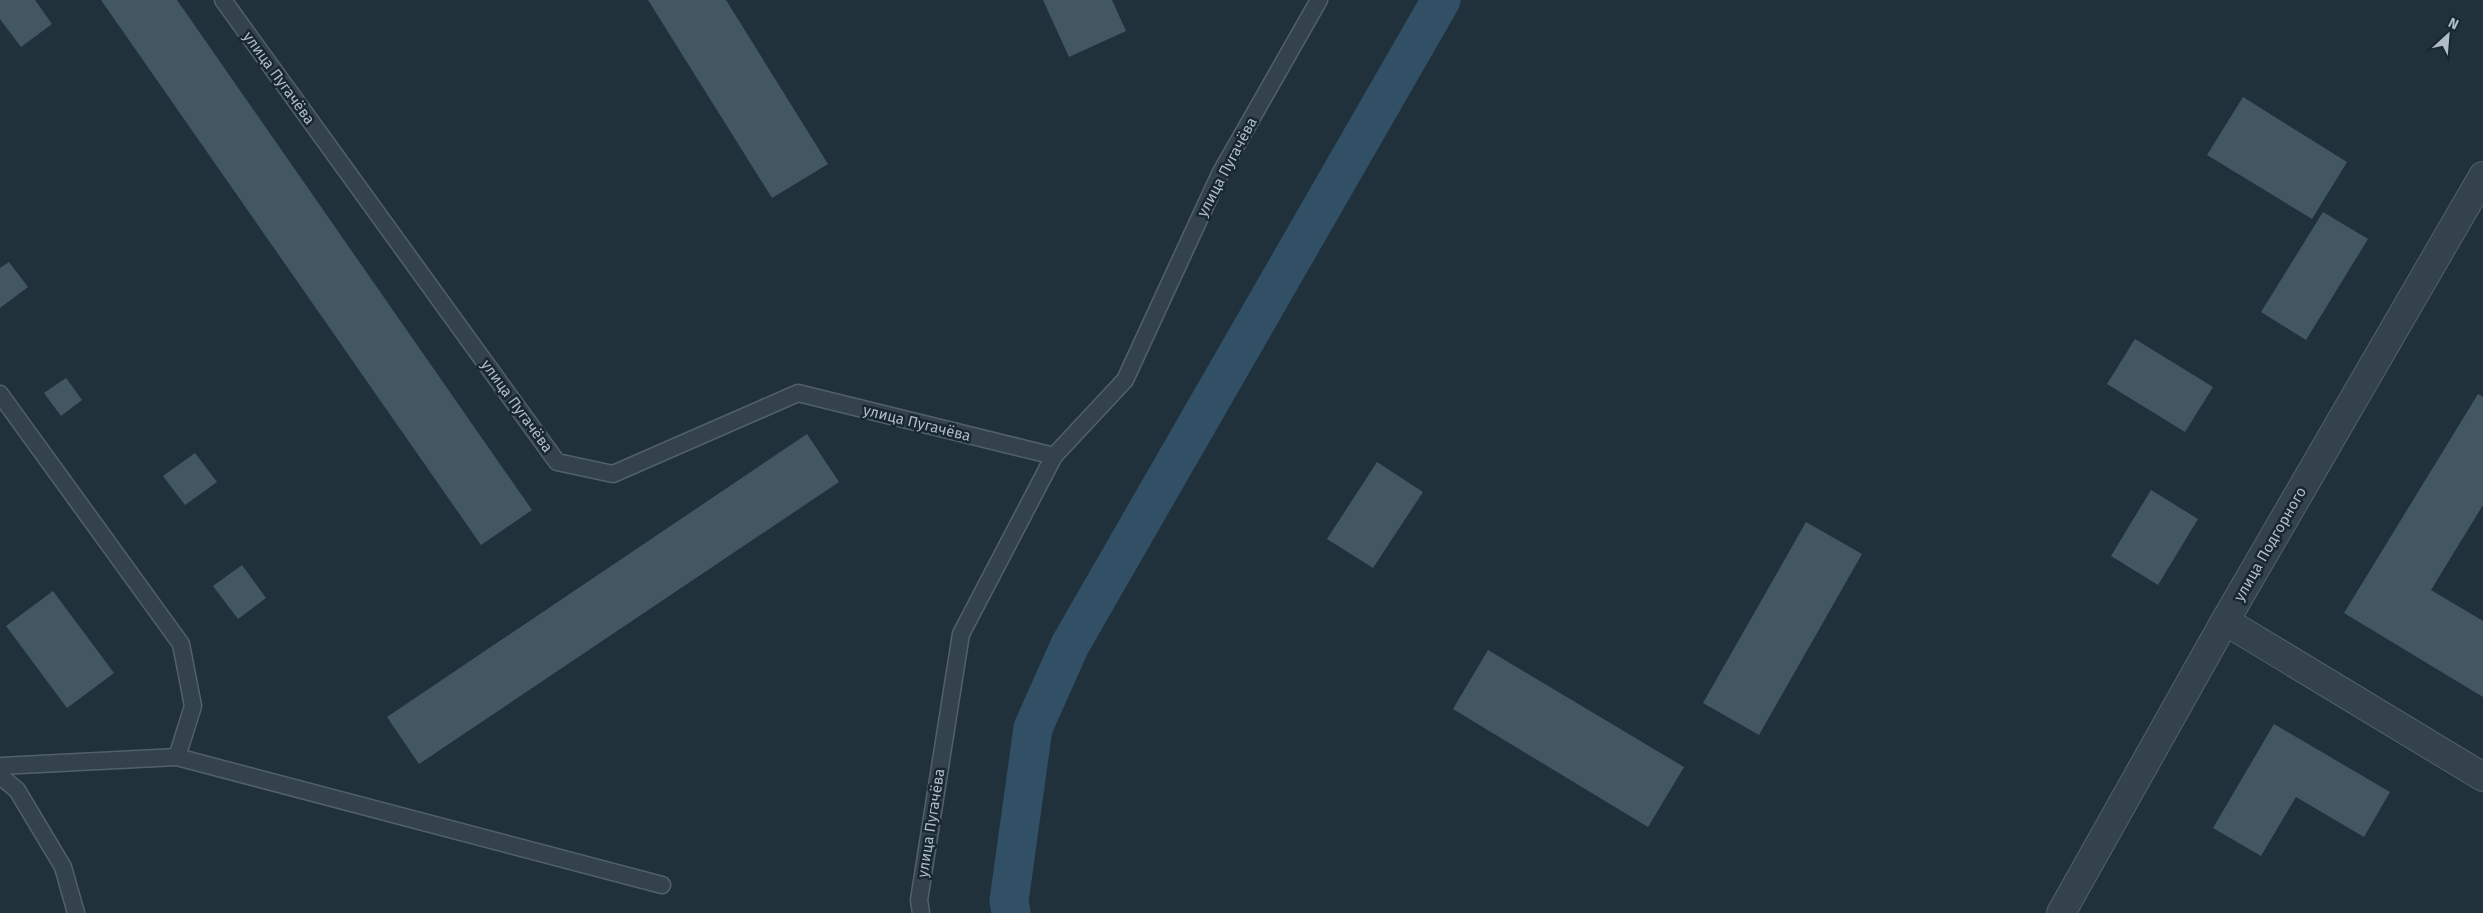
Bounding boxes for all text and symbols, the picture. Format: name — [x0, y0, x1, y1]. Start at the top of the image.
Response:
north arrow — [2423, 10, 2473, 60]
text: N — [2446, 14, 2461, 33]
street label: улица Пугачёва — [239, 28, 319, 128]
street label: улица Пугачёва — [1193, 114, 1261, 220]
street label: улица Пугачёва — [477, 356, 557, 456]
street label: улица Пугачёва — [861, 401, 973, 445]
street label: улица Подгорного — [2230, 484, 2310, 604]
street label: улица Пугачёва — [913, 767, 949, 879]

